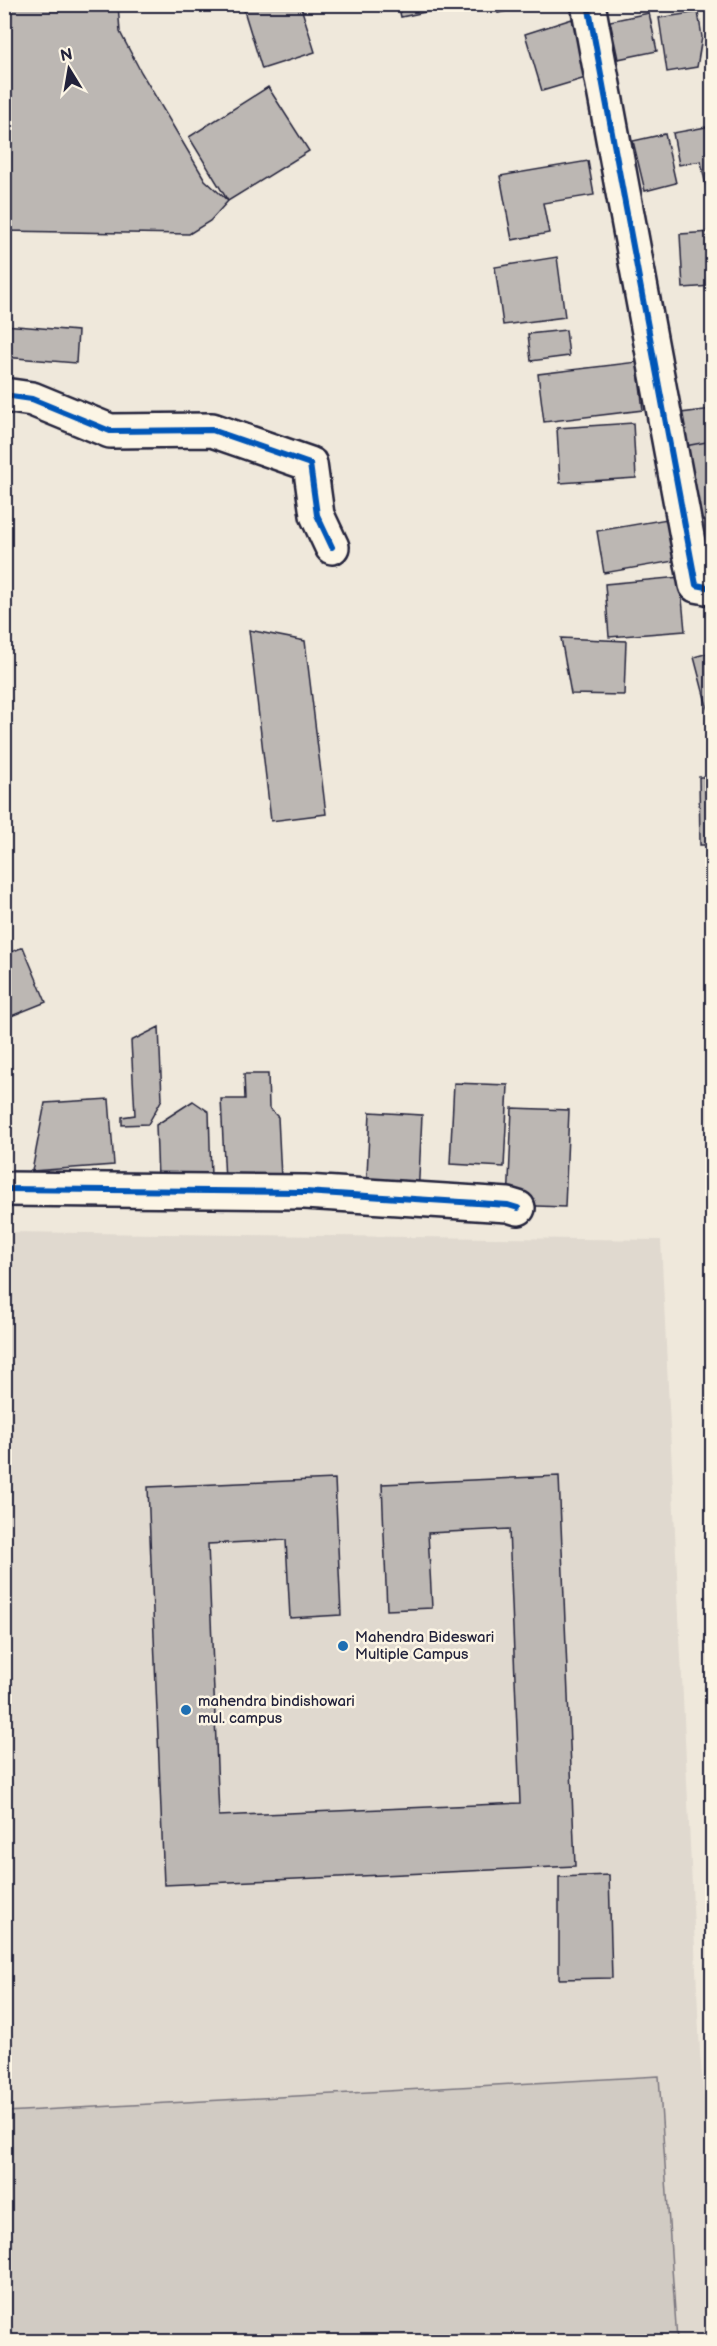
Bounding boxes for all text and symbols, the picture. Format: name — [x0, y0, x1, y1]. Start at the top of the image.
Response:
north arrow — [39, 39, 99, 99]
text: N — [59, 45, 74, 66]
place label: Mahendra Bideswari Multiple Campus — [355, 1628, 494, 1664]
marker: Mahendra Bideswari Multiple Campus — [336, 1639, 350, 1653]
place label: mahendra bindishowari mul. campus — [198, 1692, 355, 1728]
marker: mahendra bindishowari mul. campus — [179, 1703, 193, 1717]

